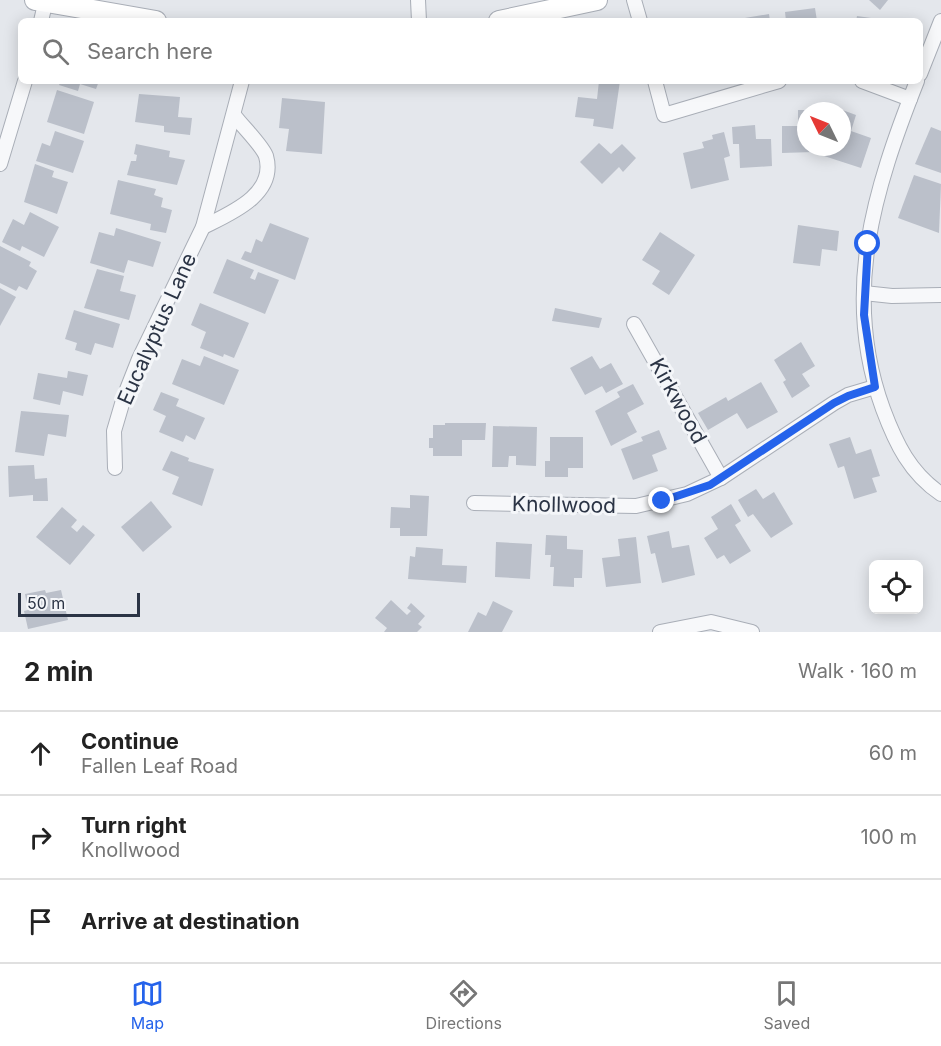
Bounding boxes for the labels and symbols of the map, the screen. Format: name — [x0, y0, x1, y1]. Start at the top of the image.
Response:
north arrow — [797, 102, 851, 156]
route start — [854, 230, 880, 256]
street label: Eucalyptus Lane — [112, 249, 201, 409]
street label: Kirkwood — [645, 354, 712, 448]
route end — [648, 487, 674, 513]
street label: Knollwood — [512, 491, 616, 518]
scale bar — [18, 590, 140, 618]

